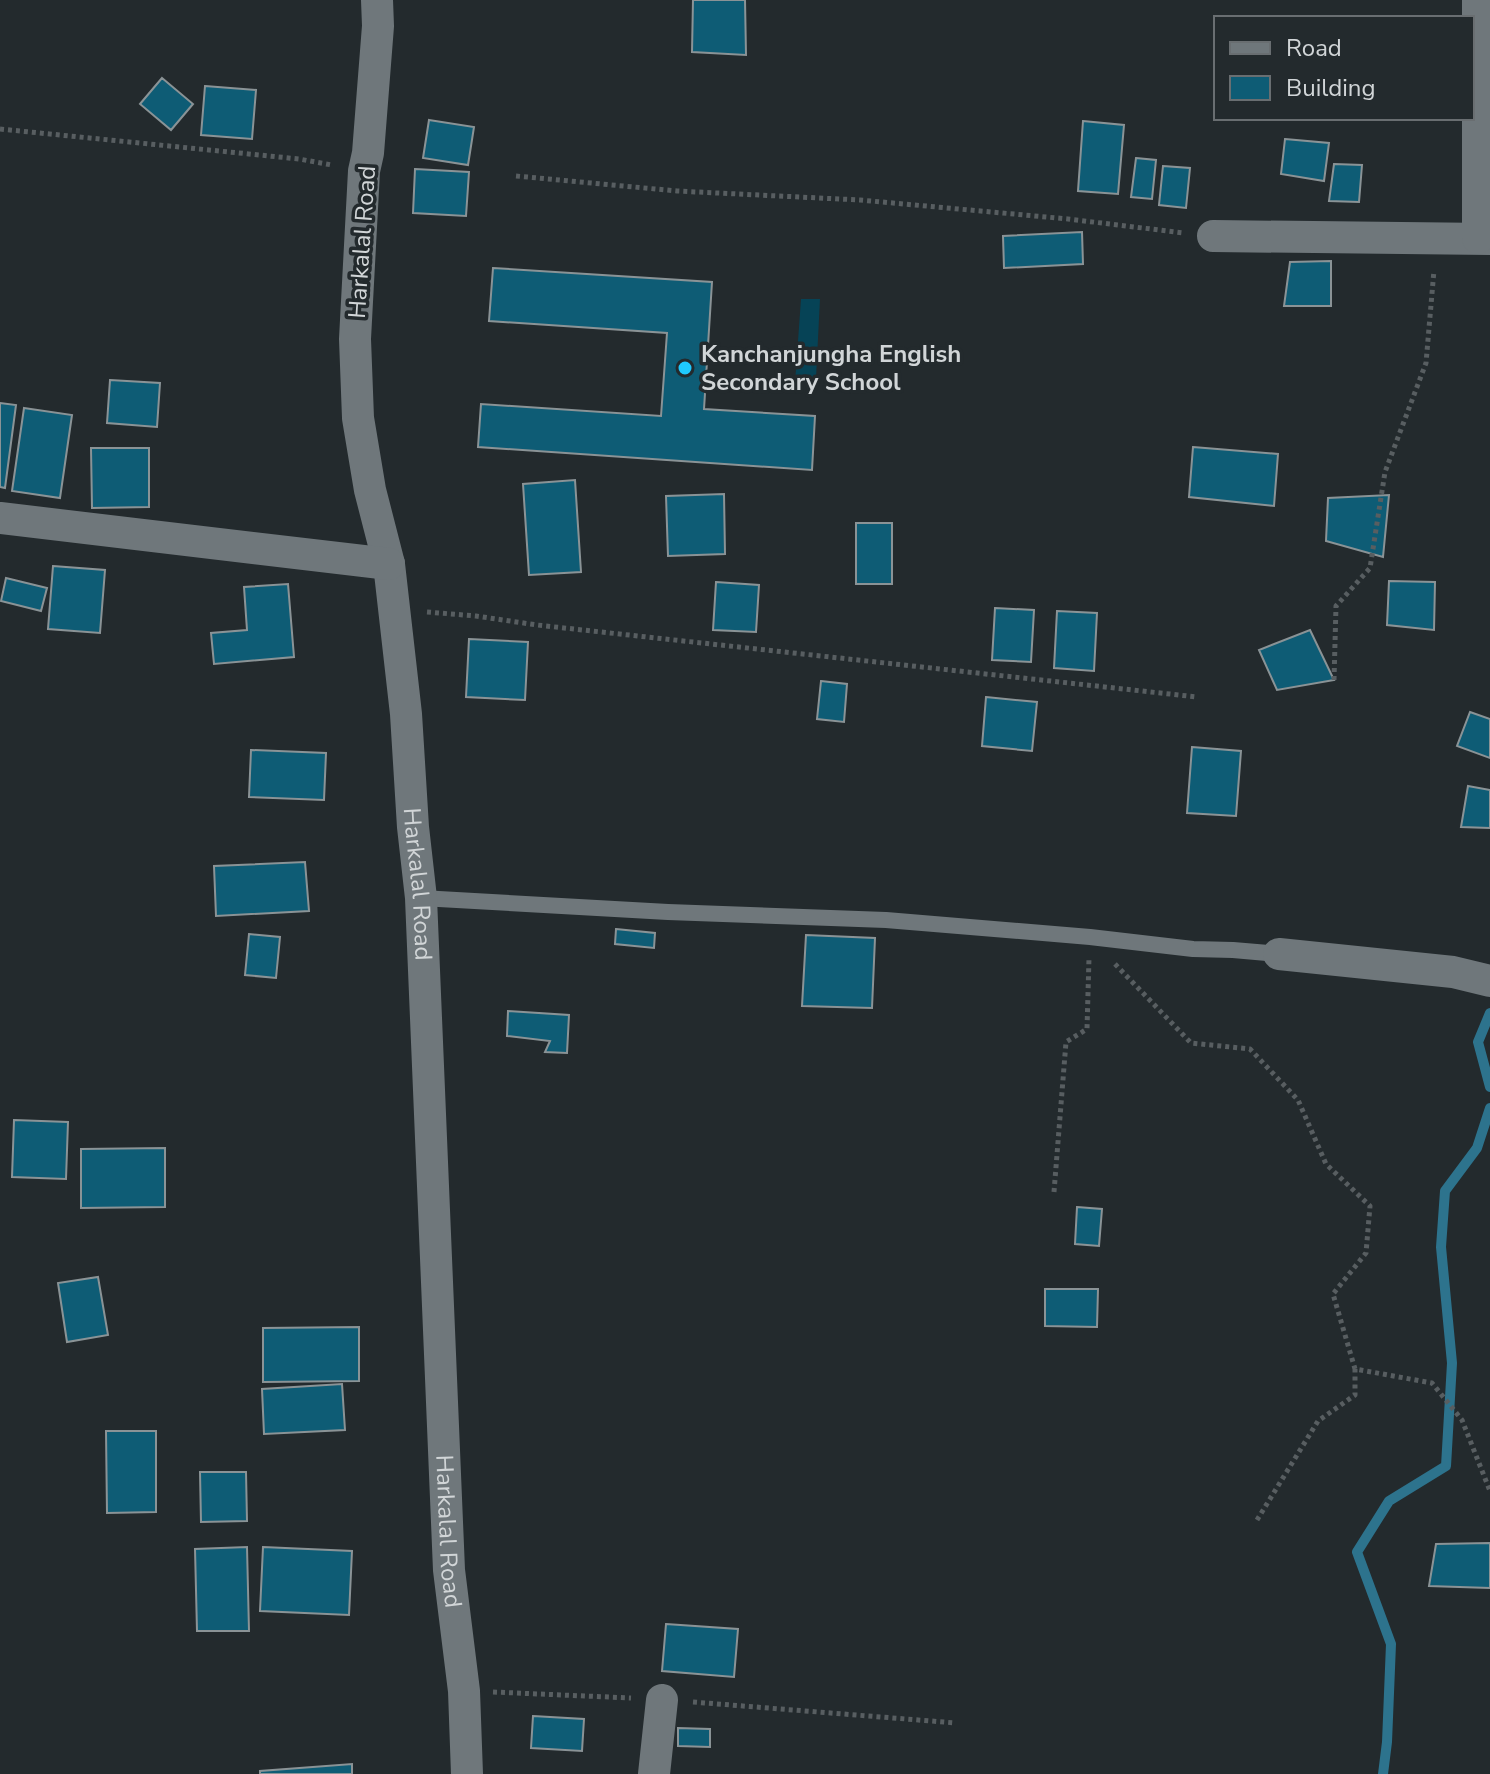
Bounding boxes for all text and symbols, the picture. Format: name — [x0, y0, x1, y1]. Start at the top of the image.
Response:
legend — [1214, 16, 1474, 120]
text: Road — [1286, 32, 1342, 64]
text: Building — [1286, 72, 1376, 104]
street label: Harkalal Road — [341, 165, 383, 319]
place label: Kanchanjungha English Secondary School — [701, 338, 961, 398]
marker: Kanchanjungha English Secondary School — [676, 359, 694, 377]
street label: Harkalal Road — [396, 807, 440, 961]
street label: Harkalal Road — [428, 1454, 470, 1610]

